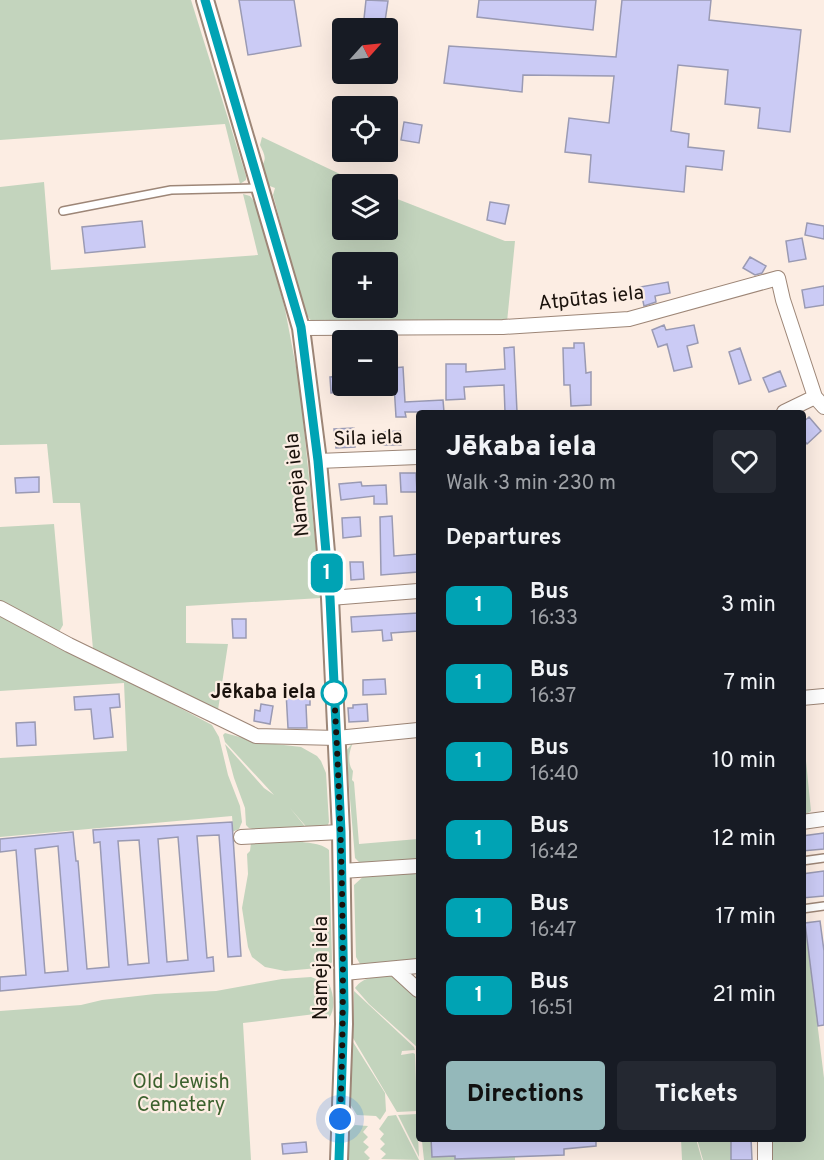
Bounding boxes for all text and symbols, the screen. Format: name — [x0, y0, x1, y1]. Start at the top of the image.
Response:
north arrow — [332, 18, 398, 84]
map controls — [332, 18, 398, 396]
button: locate — [332, 96, 398, 162]
button: layers — [332, 174, 398, 240]
button: + — [332, 252, 398, 318]
street label: Atpūtas iela — [537, 281, 645, 317]
button: − — [332, 330, 398, 396]
street label: Sila iela — [333, 425, 403, 453]
text: Jēkaba iela — [446, 430, 597, 466]
button: heart — [713, 430, 776, 493]
street label: Nameja iela — [280, 432, 316, 538]
text: Walk · 3 min · 230 m — [446, 471, 616, 497]
text: Departures — [446, 525, 562, 552]
line badge: 1 — [308, 554, 346, 592]
text: 1 — [323, 560, 331, 587]
text: Bus — [530, 579, 569, 606]
text: 1 — [475, 592, 483, 619]
text: 3 min — [721, 592, 776, 619]
text: 16:33 — [530, 606, 578, 632]
text: Bus — [530, 657, 569, 684]
text: 1 — [475, 670, 483, 697]
text: 7 min — [724, 670, 776, 697]
place label: Jēkaba iela — [210, 680, 316, 706]
marker: Jēkaba iela — [321, 680, 347, 706]
text: 16:37 — [530, 684, 576, 710]
text: Bus — [530, 735, 569, 762]
text: 1 — [475, 748, 483, 775]
text: 10 min — [712, 748, 776, 775]
text: 16:40 — [530, 762, 579, 788]
text: Bus — [530, 813, 569, 840]
text: 1 — [475, 826, 483, 853]
text: 12 min — [713, 826, 776, 853]
text: 16:42 — [530, 840, 579, 866]
text: Bus — [530, 891, 569, 918]
text: 1 — [475, 904, 483, 931]
text: 17 min — [716, 904, 776, 931]
street label: Nameja iela — [309, 916, 335, 1020]
text: 16:47 — [530, 918, 577, 944]
text: Bus — [530, 969, 569, 996]
text: 1 — [475, 982, 483, 1009]
text: 21 min — [713, 982, 776, 1009]
text: 16:51 — [530, 996, 574, 1022]
button: Directions — [446, 1061, 605, 1130]
button: Tickets — [617, 1061, 776, 1130]
park label: Old Jewish Cemetery — [132, 1070, 230, 1119]
your location — [325, 1104, 355, 1134]

